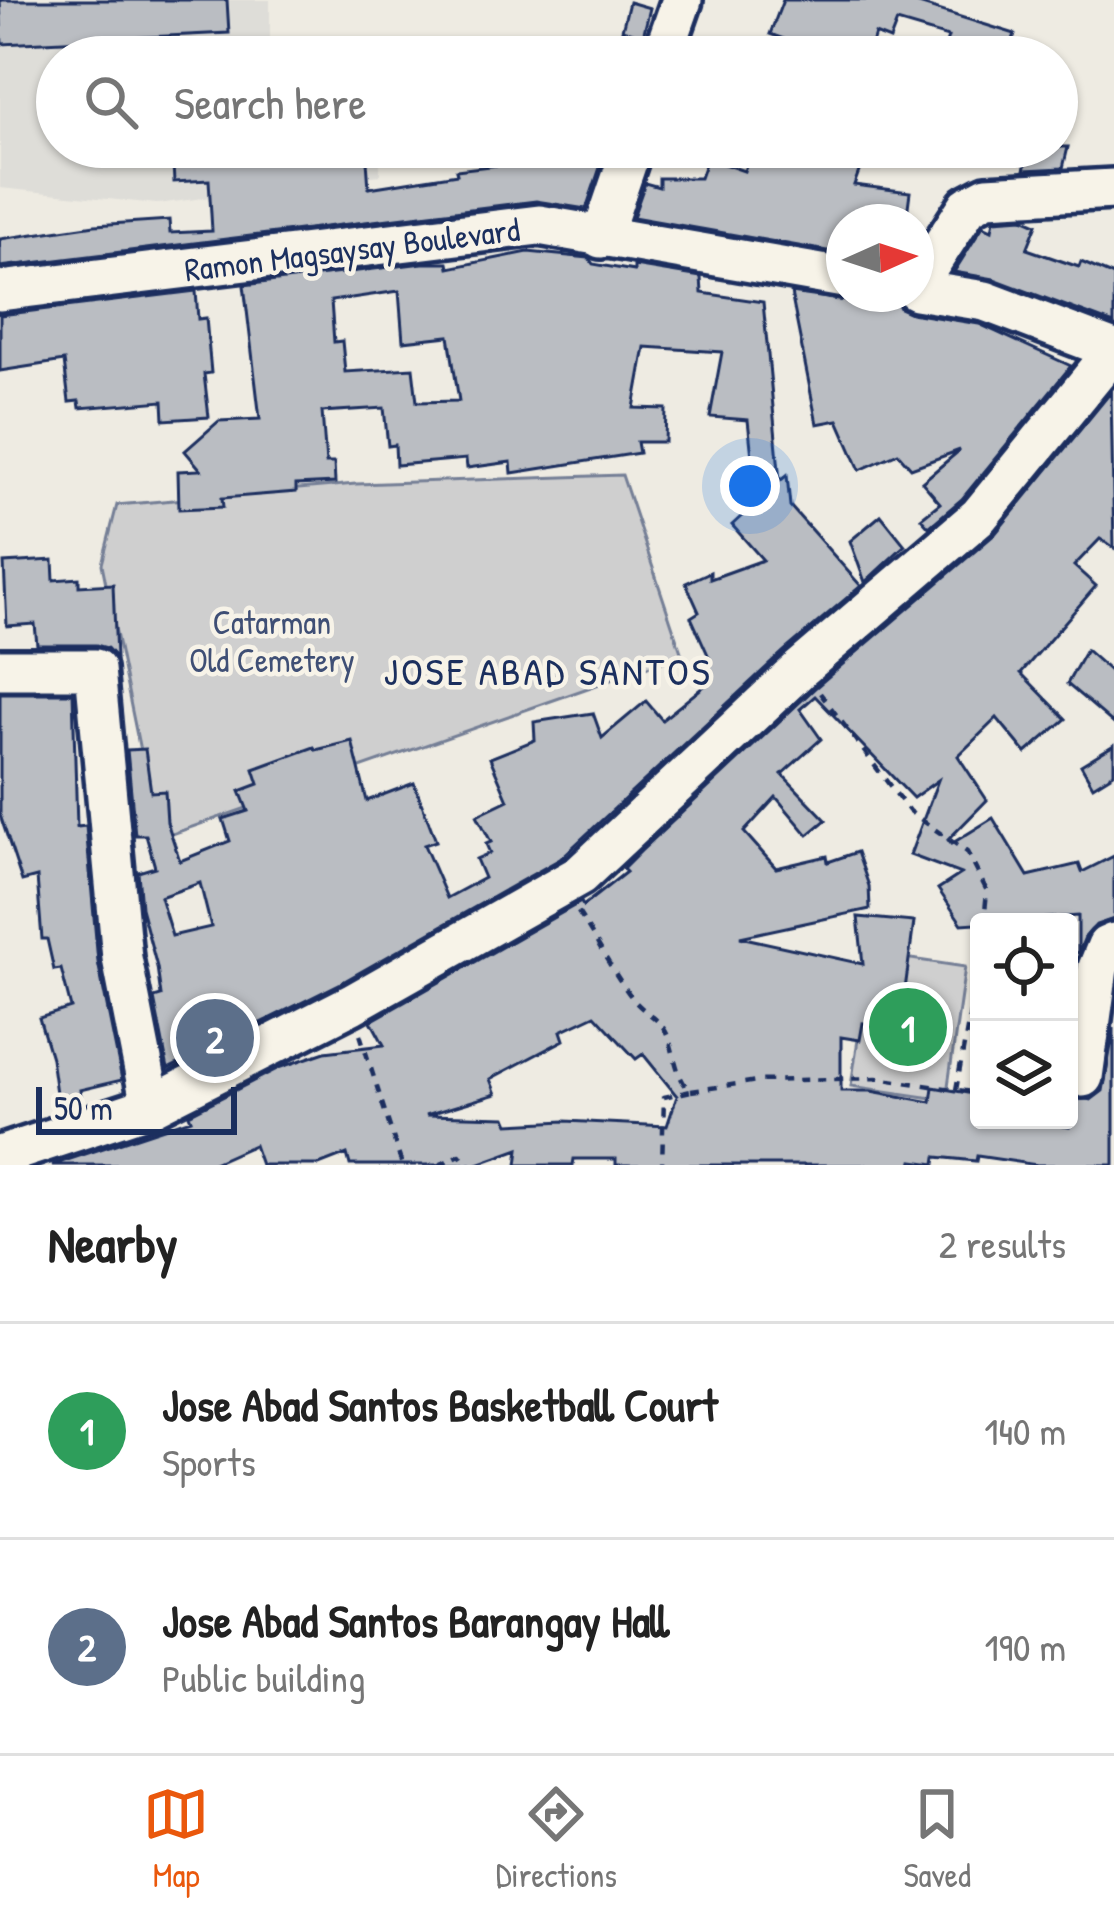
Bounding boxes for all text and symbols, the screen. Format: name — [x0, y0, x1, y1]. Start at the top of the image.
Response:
search box — [36, 36, 1078, 168]
icon: search — [78, 69, 144, 135]
text: Search here — [174, 72, 366, 133]
north arrow — [826, 204, 934, 312]
street label: Ramon Magsaysay Boulevard — [182, 207, 522, 292]
your location — [720, 456, 780, 516]
park label: Catarman Old Cemetery — [189, 600, 355, 683]
district label: JOSE ABAD SANTOS — [383, 644, 713, 697]
map controls — [970, 913, 1078, 1129]
button: locate — [970, 913, 1078, 1021]
pin: 1 — [869, 982, 947, 1072]
pin: 2 — [176, 993, 254, 1083]
button: layers — [970, 1021, 1078, 1129]
scale bar — [36, 1081, 237, 1134]
text: 50 m — [54, 1086, 113, 1130]
text: Nearby — [48, 1209, 178, 1278]
text: 2 results — [939, 1217, 1066, 1270]
text: Jose Abad Santos Basketball Court — [162, 1374, 718, 1435]
text: 1 — [80, 1404, 94, 1457]
text: 140 m — [984, 1404, 1066, 1457]
text: Sports — [162, 1435, 256, 1488]
text: Jose Abad Santos Barangay Hall — [162, 1590, 669, 1651]
text: 2 — [78, 1620, 96, 1673]
text: 190 m — [985, 1620, 1066, 1673]
text: Public building — [162, 1651, 365, 1704]
tab: Map — [143, 1781, 209, 1897]
tab: Directions — [496, 1781, 617, 1897]
tab: Saved — [903, 1781, 971, 1897]

